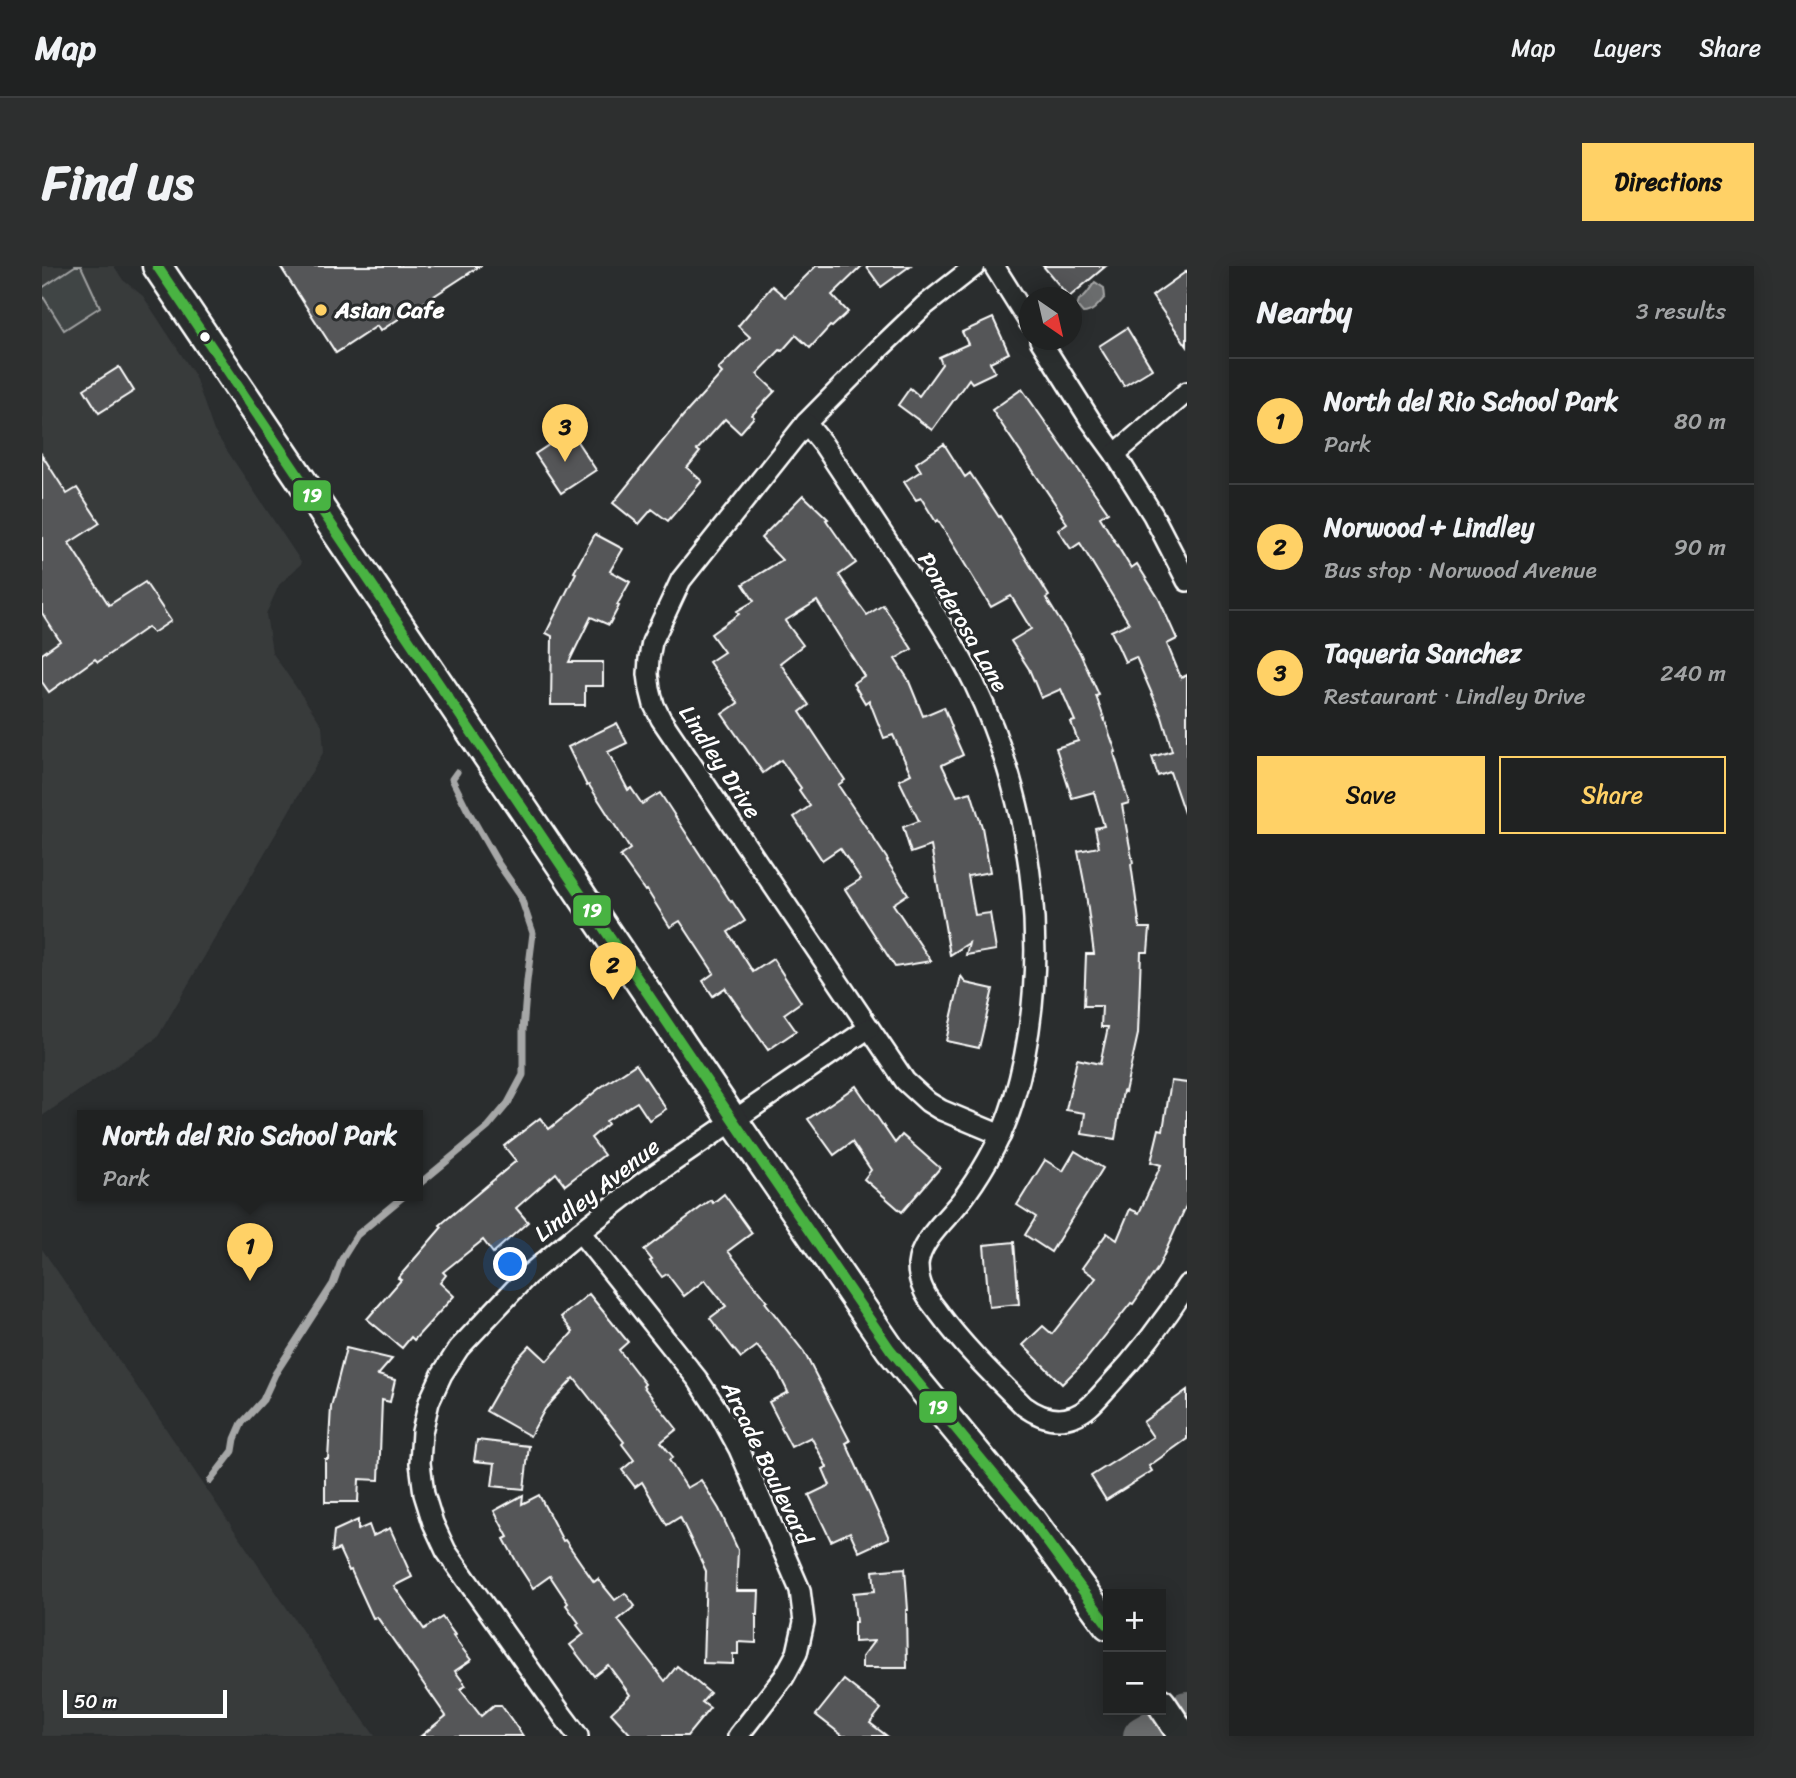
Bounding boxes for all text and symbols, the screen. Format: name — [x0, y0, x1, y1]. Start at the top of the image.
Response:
text: Map — [35, 19, 96, 77]
text: Map — [1511, 27, 1556, 69]
text: Layers — [1594, 27, 1661, 69]
text: Share — [1699, 27, 1761, 69]
text: Find us — [42, 139, 194, 226]
button: Directions — [1582, 143, 1754, 221]
text: Nearby — [1257, 285, 1352, 339]
north arrow — [1019, 287, 1082, 350]
place label: Asian Cafe — [334, 290, 445, 331]
text: 3 results — [1636, 291, 1726, 332]
marker: Asian Cafe — [313, 302, 329, 318]
unlabelled marker — [198, 330, 212, 344]
text: North del Rio School Park — [1324, 378, 1618, 424]
text: 1 — [1275, 401, 1285, 442]
text: 80 m — [1674, 401, 1726, 442]
pin: 3 — [542, 404, 588, 462]
text: Park — [1324, 424, 1371, 465]
line badge: 19 — [292, 479, 332, 512]
text: 19 — [302, 479, 322, 512]
text: Norwood + Lindley — [1324, 504, 1534, 550]
text: 2 — [1273, 527, 1287, 568]
text: 90 m — [1674, 527, 1726, 568]
street label: Ponderosa Lane — [906, 544, 1020, 700]
text: Bus stop · Norwood Avenue — [1324, 550, 1597, 591]
text: Taqueria Sanchez — [1324, 630, 1522, 676]
text: 3 — [1274, 653, 1286, 694]
text: 240 m — [1660, 653, 1726, 694]
text: Restaurant · Lindley Drive — [1324, 676, 1586, 717]
street label: Lindley Drive — [667, 696, 773, 828]
button: Save — [1257, 756, 1485, 834]
button: Share — [1499, 756, 1726, 834]
line badge: 19 — [572, 894, 612, 927]
text: 19 — [582, 894, 602, 927]
pin: 2 — [590, 942, 636, 1000]
popup — [77, 1110, 423, 1201]
text: North del Rio School Park — [103, 1112, 397, 1158]
street label: Lindley Avenue — [525, 1127, 669, 1253]
text: Park — [103, 1158, 150, 1199]
pin: 1 — [227, 1223, 273, 1281]
your location — [493, 1247, 527, 1281]
street label: Arcade Boulevard — [709, 1373, 825, 1554]
line badge: 19 — [918, 1390, 958, 1424]
text: 19 — [928, 1391, 948, 1424]
map controls — [1103, 1589, 1166, 1715]
button: + — [1103, 1589, 1166, 1652]
button: − — [1103, 1652, 1166, 1715]
text: 50 m — [74, 1685, 117, 1718]
scale bar — [63, 1687, 228, 1719]

